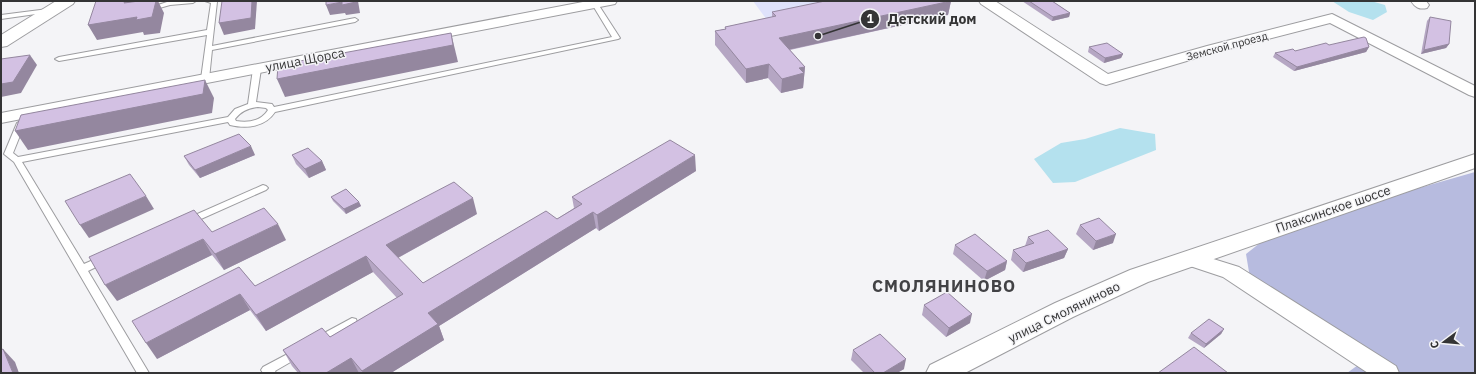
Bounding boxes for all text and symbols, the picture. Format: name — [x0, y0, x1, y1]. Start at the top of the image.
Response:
callout: Детский дом — [860, 6, 985, 32]
text: Детский дом — [887, 10, 977, 28]
text: 1 — [866, 11, 874, 26]
street label: Земской проезд — [1185, 28, 1270, 64]
street label: улица Щорса — [264, 44, 346, 76]
street label: Плаксинское шоссе — [1273, 181, 1393, 237]
district label: СМОЛЯНИНОВО — [872, 275, 1016, 297]
street label: улица Смоляниново — [1005, 278, 1123, 346]
north arrow — [1424, 322, 1464, 362]
text: С — [1427, 339, 1442, 350]

